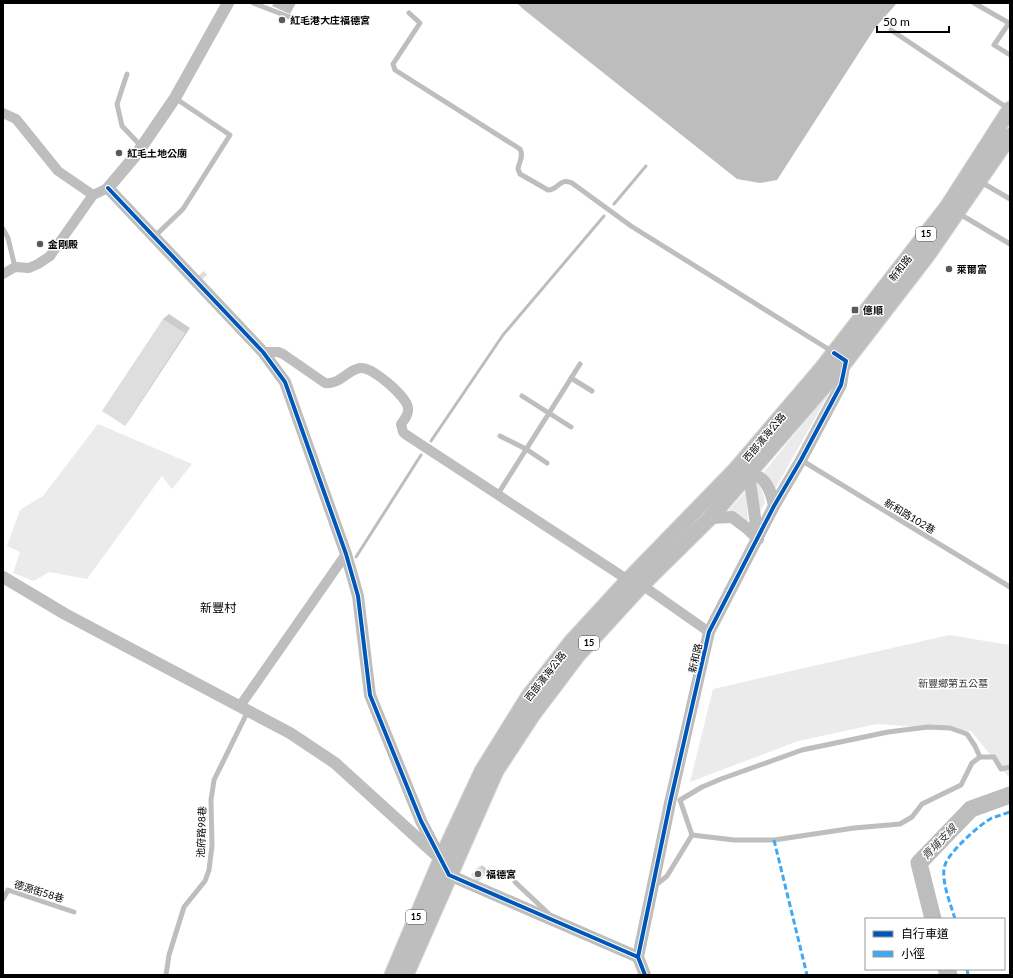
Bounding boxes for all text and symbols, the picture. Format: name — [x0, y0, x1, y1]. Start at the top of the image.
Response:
scale bar — [877, 8, 949, 34]
place label: 紅毛港大庄福德宮 — [290, 14, 370, 26]
text: 50 m — [883, 14, 910, 29]
marker: 紅毛港大庄福德宮 — [277, 15, 287, 25]
place label: 紅毛土地公廟 — [127, 147, 187, 159]
marker: 紅毛土地公廟 — [114, 148, 124, 158]
road number: 15 — [916, 227, 936, 241]
place label: 金剛殿 — [47, 238, 78, 250]
marker: 金剛殿 — [35, 239, 45, 249]
street label: 新和路 — [886, 252, 914, 284]
place label: 萊爾富 — [957, 263, 987, 275]
marker: 萊爾富 — [944, 264, 954, 274]
place label: 億順 — [862, 304, 883, 316]
marker: 億順 — [850, 305, 860, 315]
street label: 西部濱海公路 — [740, 410, 788, 464]
street label: 新和路102巷 — [882, 496, 938, 536]
district label: 新豐村 — [200, 600, 237, 615]
road number: 15 — [579, 636, 599, 650]
street label: 新和路 — [686, 642, 704, 674]
street label: 西部濱海公路 — [522, 649, 568, 703]
park label: 新豐鄉第五公墓 — [918, 677, 988, 689]
street label: 池府路98巷 — [194, 806, 208, 858]
water label: 青埔支線 — [919, 820, 960, 862]
place label: 福德宮 — [486, 868, 516, 880]
marker: 福德宮 — [473, 869, 483, 879]
street label: 德源街58巷 — [13, 878, 65, 904]
road number: 15 — [406, 910, 426, 924]
legend — [865, 918, 1005, 970]
text: 自行車道 — [901, 926, 949, 941]
text: 小徑 — [901, 946, 925, 961]

